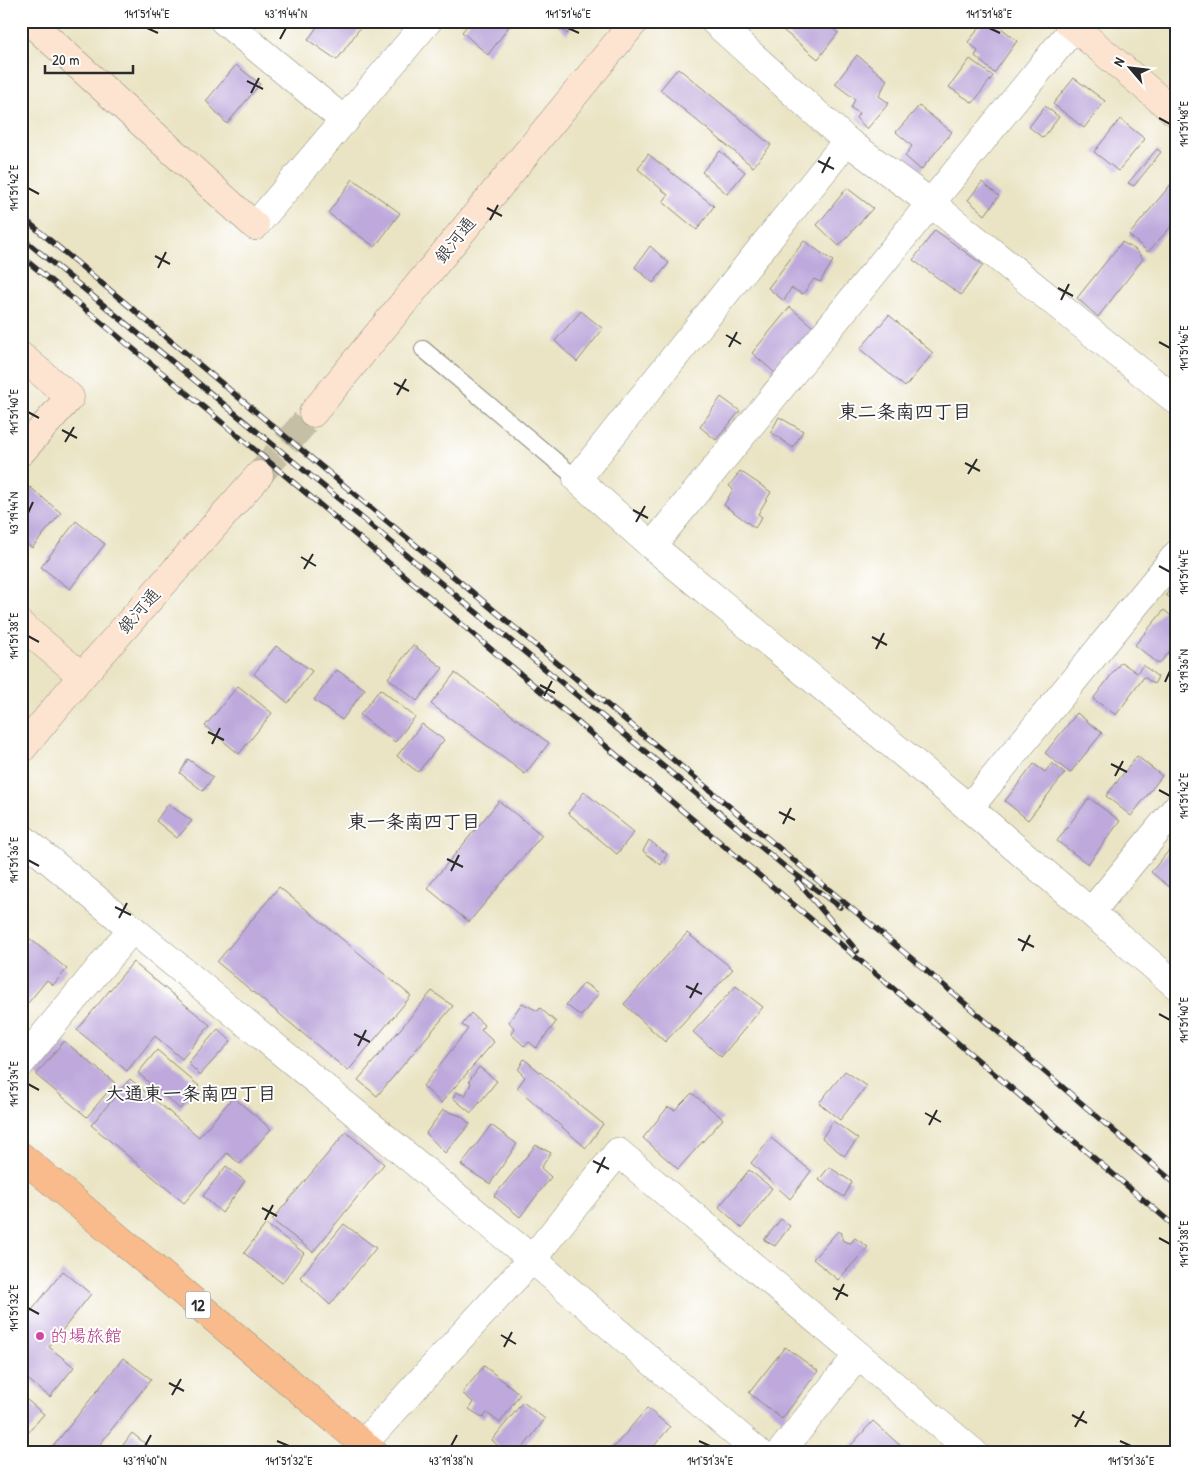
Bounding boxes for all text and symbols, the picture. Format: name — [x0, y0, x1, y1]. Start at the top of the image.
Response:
text: 141°51'44"E — [124, 5, 170, 22]
text: 43°19'44"N — [265, 5, 307, 22]
text: 141°51'46"E — [545, 5, 592, 22]
text: 141°51'48"E — [966, 5, 1013, 22]
scale bar — [45, 42, 132, 74]
north arrow — [1106, 42, 1156, 92]
text: 20 m — [52, 49, 79, 70]
text: N — [1108, 53, 1128, 69]
text: 141°51'48"E — [1175, 100, 1192, 147]
text: 141°51'42"E — [5, 164, 22, 211]
street label: 銀河通 — [428, 211, 481, 269]
text: 141°51'46"E — [1175, 324, 1192, 371]
text: 141°51'40"E — [5, 388, 22, 435]
district label: 東二条南四丁目 — [838, 398, 972, 424]
text: 43°19'44"N — [5, 492, 22, 534]
text: 141°51'44"E — [1175, 549, 1192, 595]
street label: 銀河通 — [111, 582, 166, 639]
text: 141°51'38"E — [5, 612, 22, 659]
text: 43°19'36"N — [1175, 649, 1192, 693]
text: 141°51'42"E — [1175, 772, 1192, 819]
district label: 東一条南四丁目 — [347, 808, 481, 834]
text: 141°51'36"E — [5, 836, 22, 883]
text: 141°51'40"E — [1175, 996, 1192, 1043]
text: 141°51'34"E — [5, 1060, 22, 1107]
district label: 大通東一条南四丁目 — [105, 1080, 277, 1106]
text: 141°51'38"E — [1175, 1220, 1192, 1267]
text: 141°51'32"E — [5, 1284, 22, 1332]
road number: 12 — [186, 1292, 210, 1318]
place label: 的場旅館 — [50, 1323, 122, 1348]
marker: 的場旅館 — [34, 1330, 46, 1342]
text: 43°19'40"N — [123, 1452, 167, 1469]
text: 141°51'32"E — [265, 1452, 313, 1469]
text: 43°19'38"N — [429, 1452, 473, 1469]
text: 141°51'34"E — [687, 1452, 734, 1469]
text: 141°51'36"E — [1108, 1452, 1155, 1469]

